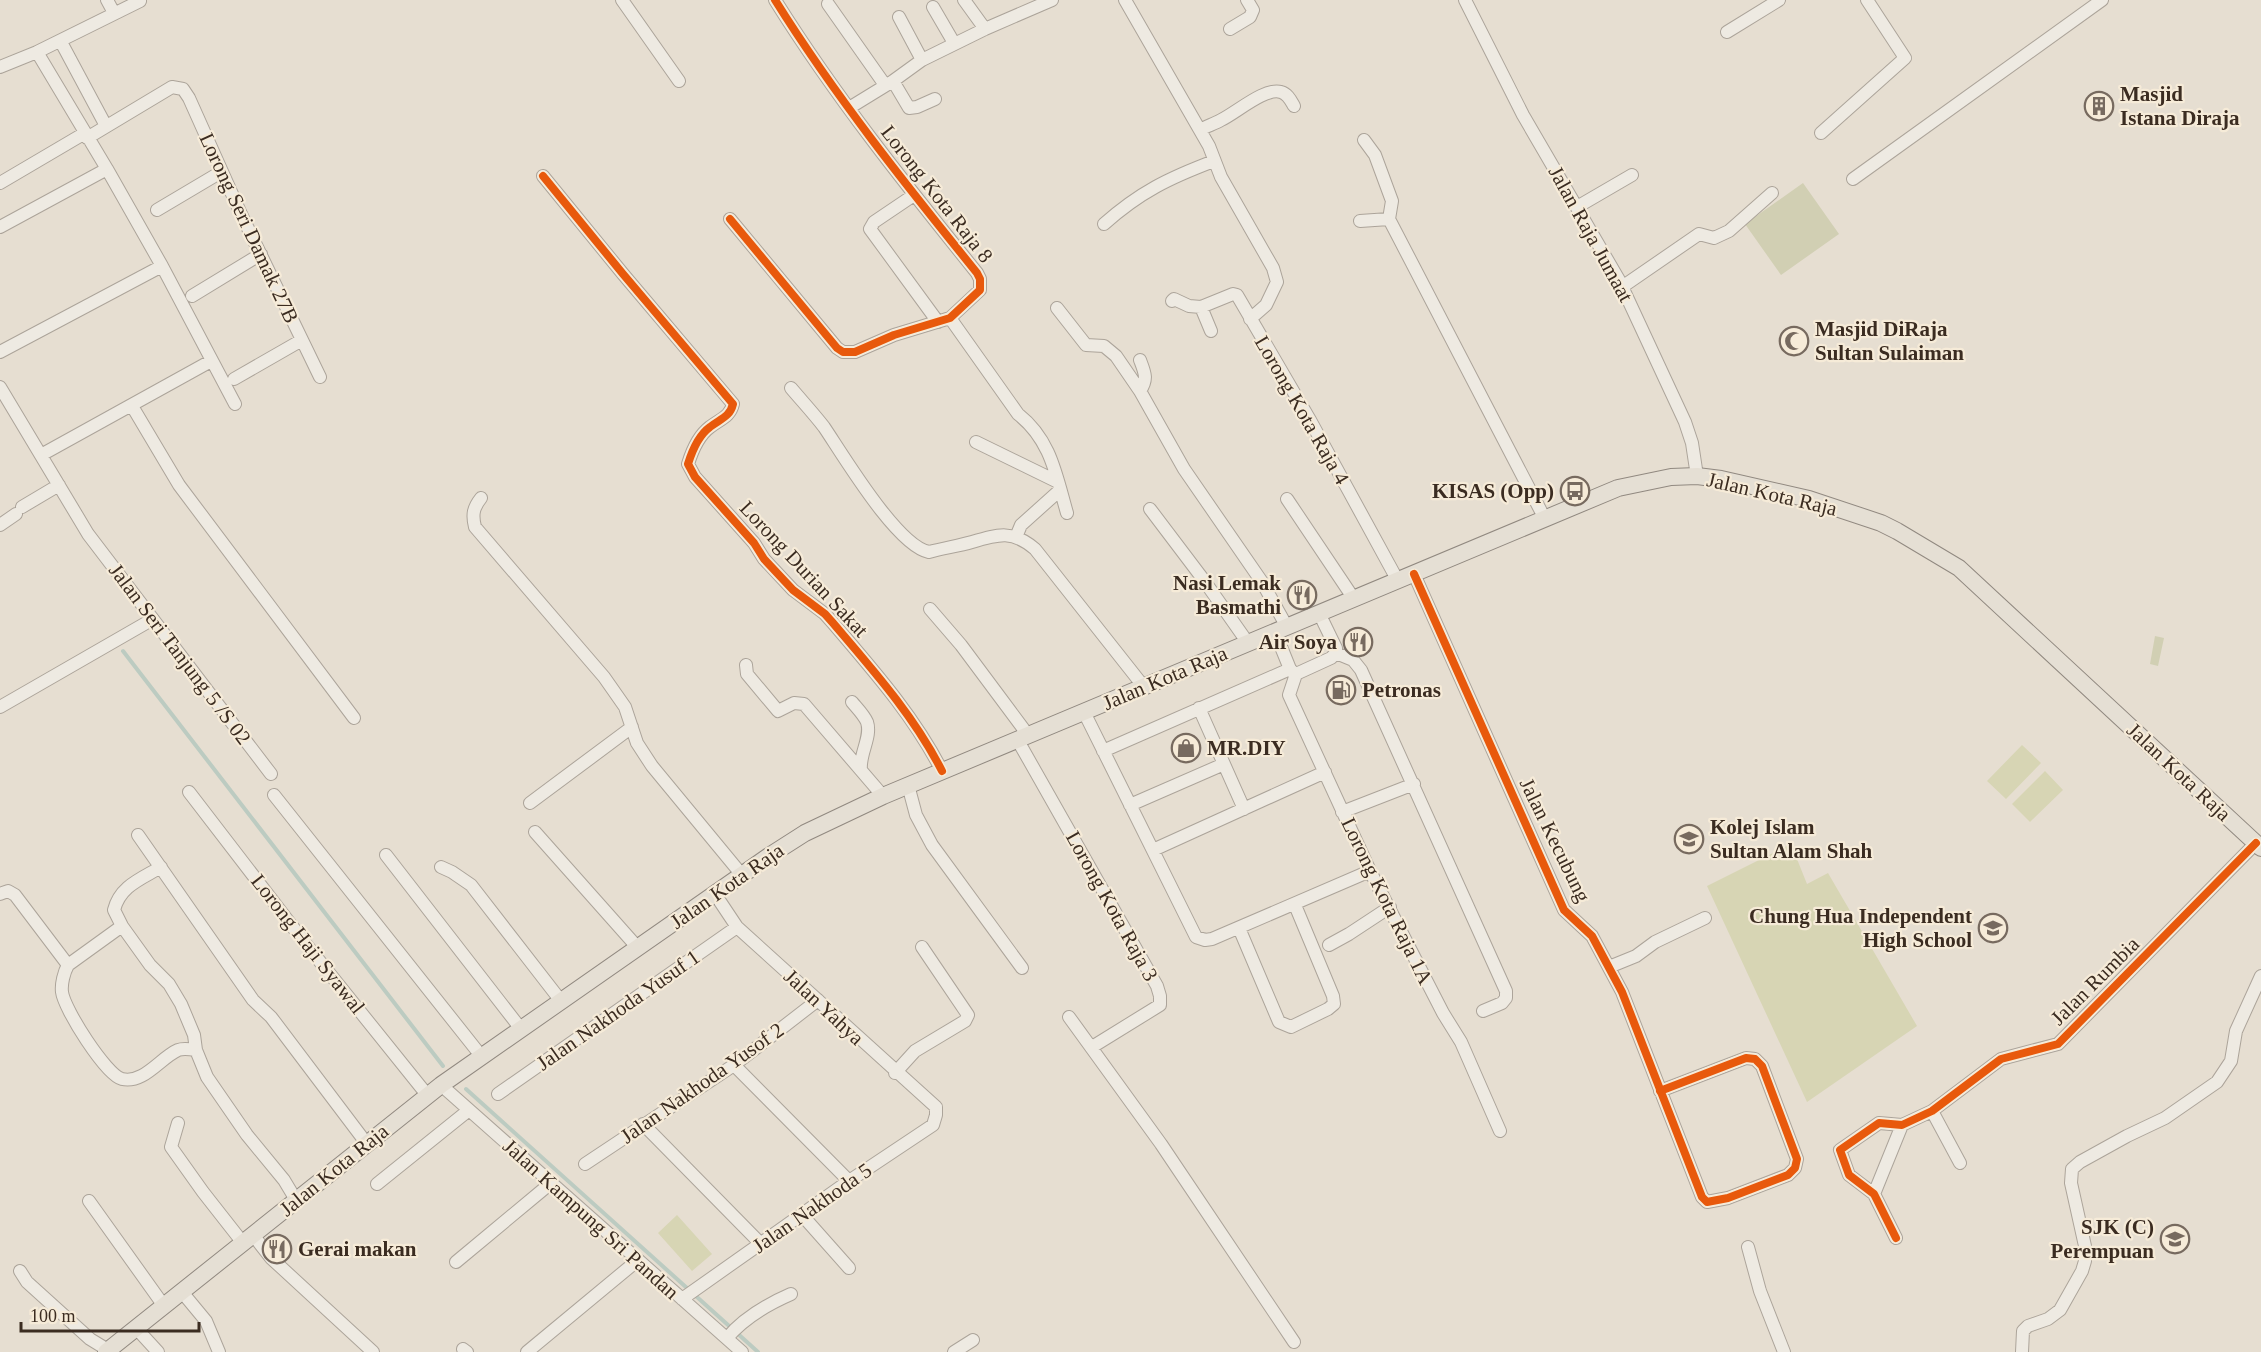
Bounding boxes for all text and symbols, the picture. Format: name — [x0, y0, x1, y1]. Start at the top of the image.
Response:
place label: Masjid Istana Diraja — [2120, 82, 2240, 130]
building icon: Masjid Istana Diraja — [2083, 90, 2115, 122]
street label: Lorong Kota Raja 8 — [876, 121, 998, 267]
street label: Lorong Seri Damak 27B — [194, 129, 304, 327]
street label: Jalan Raja Jumaat — [1544, 162, 1638, 306]
place label: Masjid DiRaja Sultan Sulaiman — [1815, 317, 1964, 365]
mosque icon: Masjid DiRaja Sultan Sulaiman — [1778, 325, 1810, 357]
street label: Lorong Kota Raja 4 — [1250, 332, 1354, 489]
street label: Jalan Kota Raja — [1705, 467, 1840, 521]
bus stop icon: KISAS (Opp) — [1559, 475, 1591, 507]
place label: KISAS (Opp) — [1432, 479, 1554, 503]
street label: Lorong Durian Sakat — [735, 496, 873, 642]
street label: Jalan Seri Tanjung 5 /S 02 — [104, 559, 256, 749]
place label: Nasi Lemak Basmathi — [1173, 571, 1281, 619]
restaurant icon: Nasi Lemak Basmathi — [1286, 579, 1318, 611]
restaurant icon: Air Soya — [1342, 626, 1374, 658]
place label: Air Soya — [1259, 630, 1337, 654]
street label: Jalan Kota Raja — [1099, 641, 1232, 715]
fuel station icon: Petronas — [1325, 674, 1357, 706]
place label: Petronas — [1362, 678, 1441, 702]
street label: Jalan Kota Raja — [2122, 718, 2236, 827]
shop icon: MR.DIY — [1170, 732, 1202, 764]
place label: MR.DIY — [1207, 736, 1286, 760]
street label: Jalan Kecubung — [1515, 774, 1596, 906]
street label: Lorong Kota Raja 1A — [1336, 814, 1438, 989]
place label: Kolej Islam Sultan Alam Shah — [1710, 815, 1873, 863]
school or university icon: Kolej Islam Sultan Alam Shah — [1673, 823, 1705, 855]
street label: Lorong Kota Raja 3 — [1061, 827, 1163, 985]
street label: Jalan Kota Raja — [666, 838, 789, 934]
street label: Lorong Haji Syawal — [246, 870, 370, 1019]
place label: Chung Hua Independent High School — [1749, 904, 1972, 952]
school or university icon: Chung Hua Independent High School — [1977, 912, 2009, 944]
street label: Jalan Rumbia — [2046, 931, 2145, 1030]
street label: Jalan Nakhoda Yusuf 1 — [532, 945, 704, 1075]
street label: Jalan Yahya — [779, 964, 869, 1050]
street label: Jalan Nakhoda Yusof 2 — [616, 1018, 788, 1148]
street label: Jalan Kota Raja — [275, 1118, 394, 1221]
street label: Jalan Kampung Sri Pandan — [498, 1134, 684, 1305]
street label: Jalan Nakhoda 5 — [748, 1158, 876, 1258]
place label: SJK (C) Perempuan — [2051, 1215, 2154, 1263]
school or university icon: SJK (C) Perempuan — [2159, 1223, 2191, 1255]
restaurant icon: Gerai makan — [261, 1233, 293, 1265]
place label: Gerai makan — [298, 1237, 417, 1261]
scale bar — [21, 1295, 200, 1333]
text: 100 m — [30, 1306, 76, 1326]

